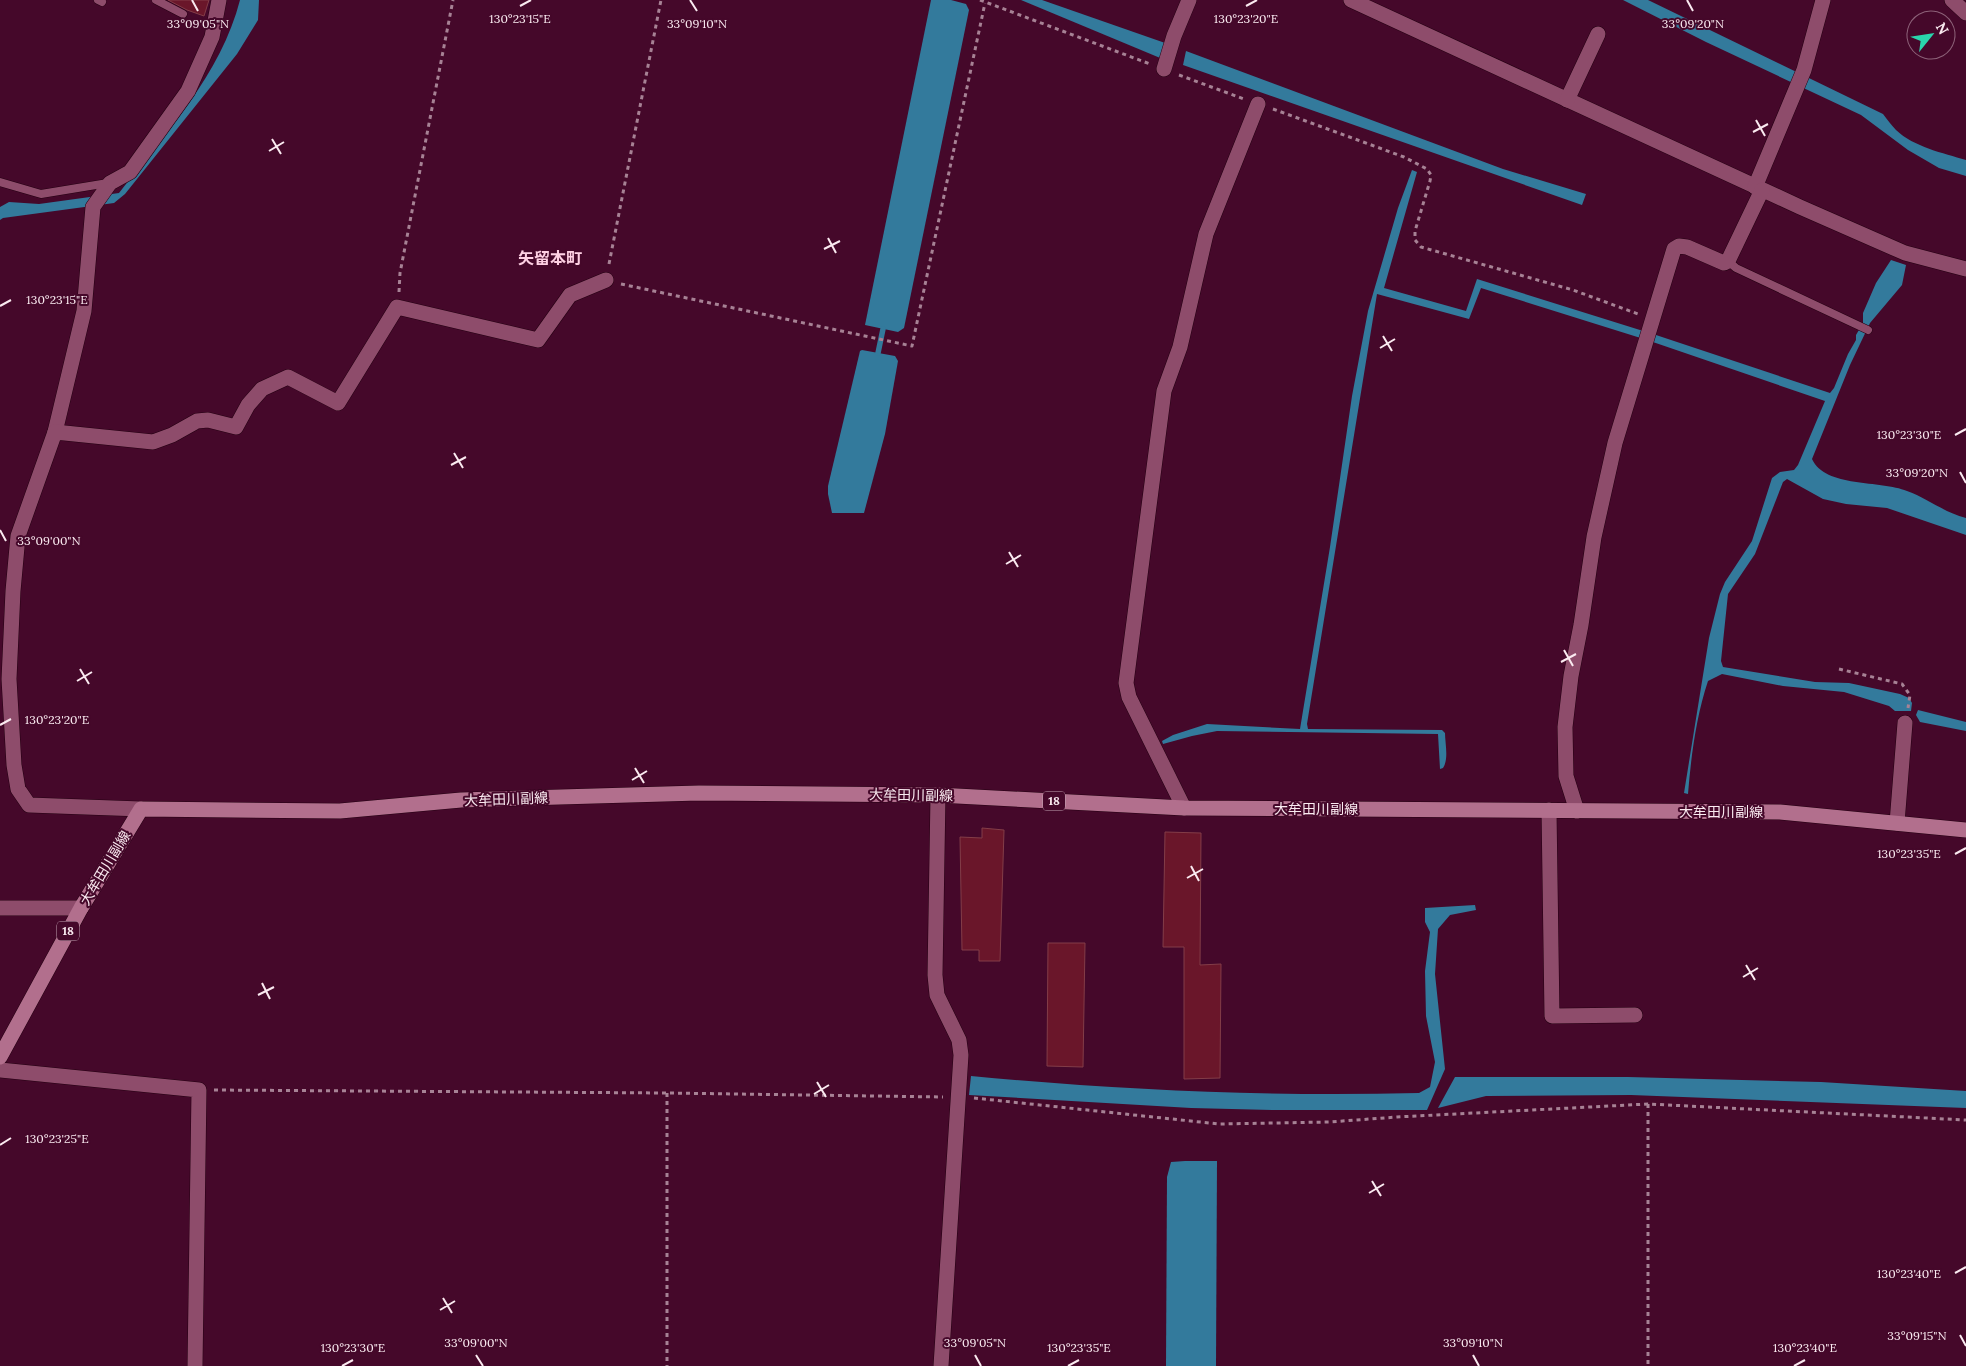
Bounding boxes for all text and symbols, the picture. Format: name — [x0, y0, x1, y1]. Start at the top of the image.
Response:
north arrow — [1906, 10, 1956, 60]
text: 130°23'15"E — [489, 11, 551, 26]
text: 130°23'20"E — [1214, 11, 1278, 26]
text: 33°09'05"N — [167, 16, 229, 31]
text: 33°09'10"N — [667, 16, 727, 31]
text: 33°09'20"N — [1662, 16, 1724, 31]
text: N — [1932, 19, 1953, 38]
district label: 矢留本町 — [518, 248, 582, 268]
text: 130°23'15"E — [26, 292, 88, 307]
text: 130°23'30"E — [1877, 427, 1941, 442]
text: 33°09'20"N — [1886, 465, 1948, 480]
text: 33°09'00"N — [17, 533, 81, 548]
text: 130°23'20"E — [25, 712, 89, 727]
street label: 大牟田川副線 — [869, 785, 953, 805]
street label: 大牟田川副線 — [464, 789, 548, 809]
road number: 18 — [1043, 791, 1065, 810]
street label: 大牟田川副線 — [1274, 800, 1358, 818]
street label: 大牟田川副線 — [1679, 803, 1763, 821]
street label: 大牟田川副線 — [76, 827, 134, 909]
text: 130°23'35"E — [1877, 846, 1941, 861]
road number: 18 — [57, 921, 79, 940]
text: 130°23'25"E — [25, 1131, 89, 1146]
text: 130°23'40"E — [1877, 1266, 1941, 1281]
text: 33°09'15"N — [1887, 1328, 1947, 1343]
text: 33°09'00"N — [444, 1335, 508, 1350]
text: 33°09'05"N — [944, 1335, 1006, 1350]
text: 33°09'10"N — [1443, 1335, 1503, 1350]
text: 130°23'30"E — [321, 1340, 385, 1355]
text: 130°23'35"E — [1047, 1340, 1111, 1355]
text: 130°23'40"E — [1773, 1340, 1837, 1355]

